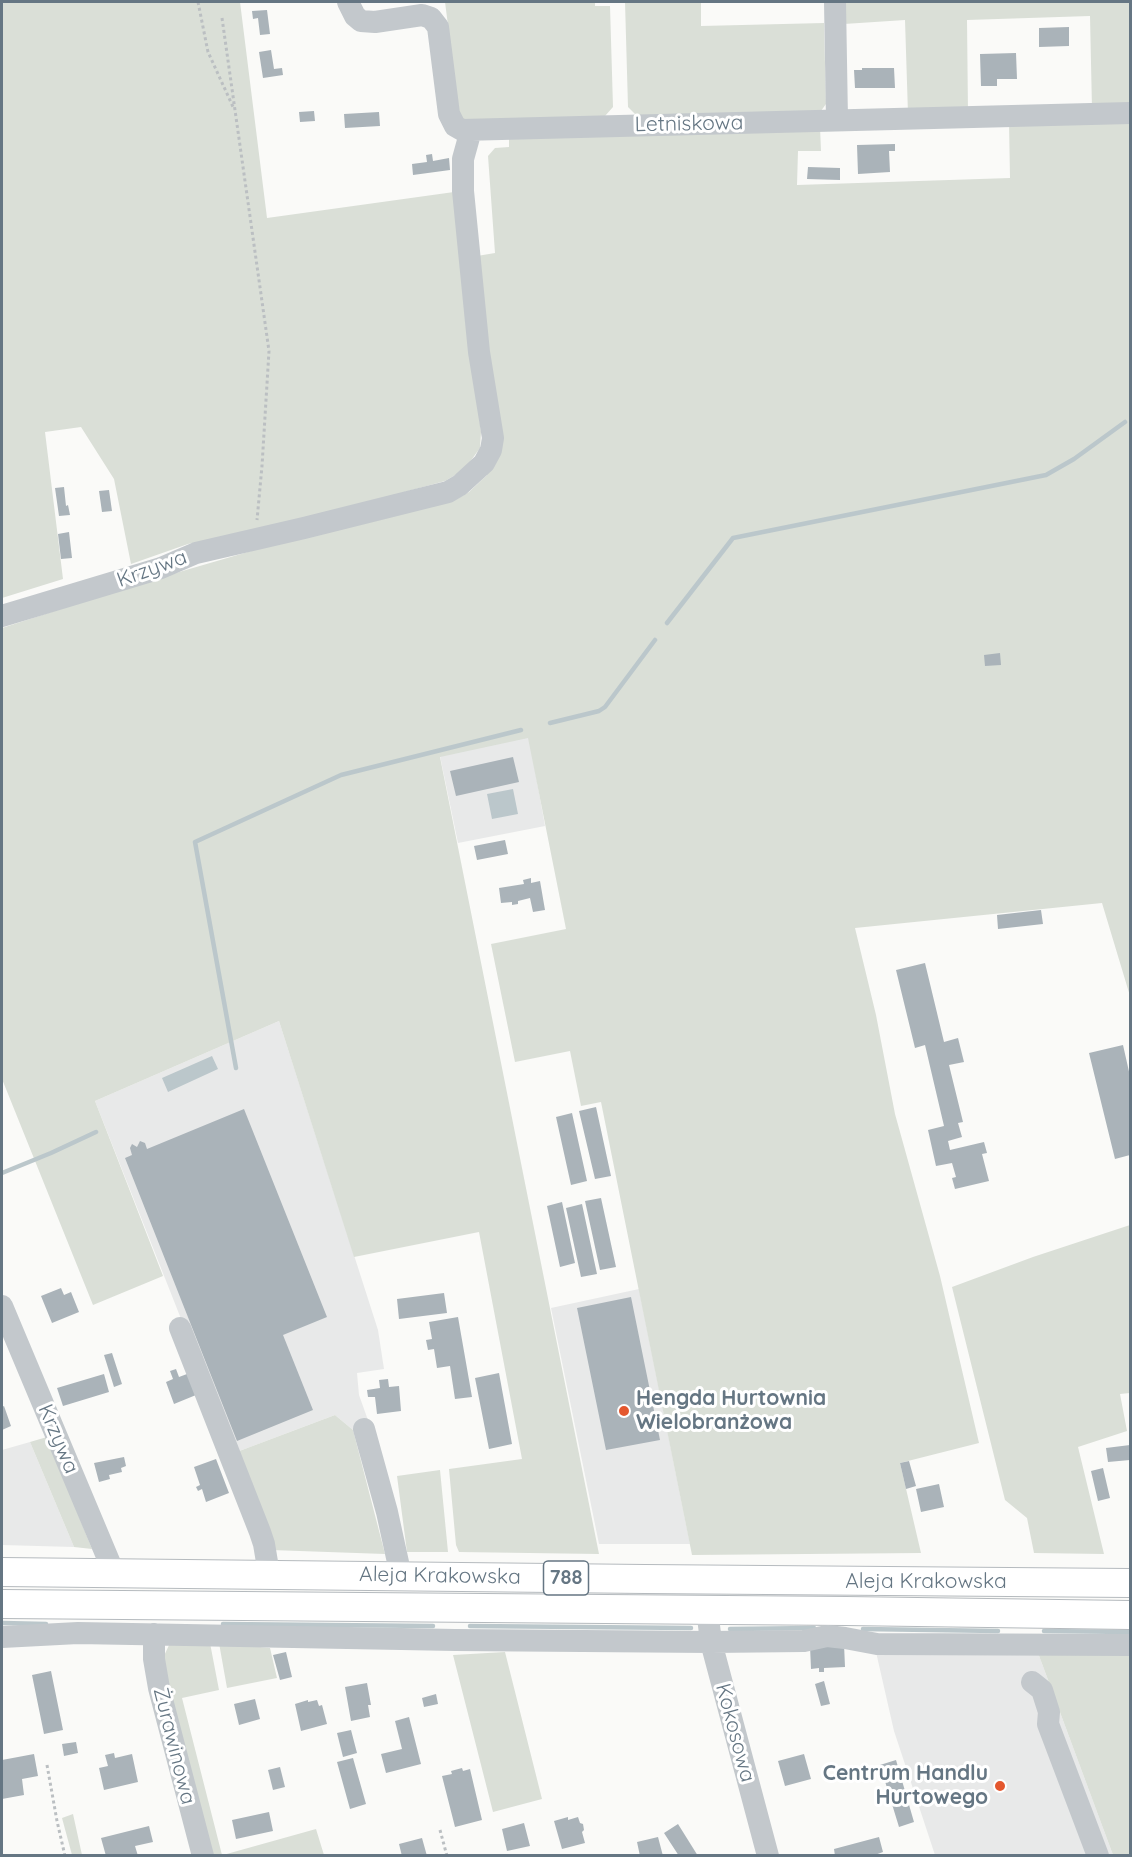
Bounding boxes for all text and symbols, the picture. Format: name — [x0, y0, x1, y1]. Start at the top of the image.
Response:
street label: Letniskowa — [634, 110, 744, 138]
street label: Krzywa — [114, 545, 190, 593]
place label: Hengda Hurtownia Wielobranżowa — [636, 1386, 826, 1436]
street label: Krzywa — [32, 1401, 84, 1477]
marker: Hengda Hurtownia Wielobranżowa — [617, 1404, 631, 1418]
road number: 788 — [544, 1561, 588, 1595]
street label: Aleja Krakowska — [359, 1562, 521, 1590]
street label: Aleja Krakowska — [845, 1569, 1007, 1595]
street label: Kokosowa — [710, 1681, 760, 1785]
street label: Żurawinowa — [147, 1685, 201, 1807]
place label: Centrum Handlu Hurtowego — [823, 1761, 988, 1811]
marker: Centrum Handlu Hurtowego — [993, 1779, 1007, 1793]

